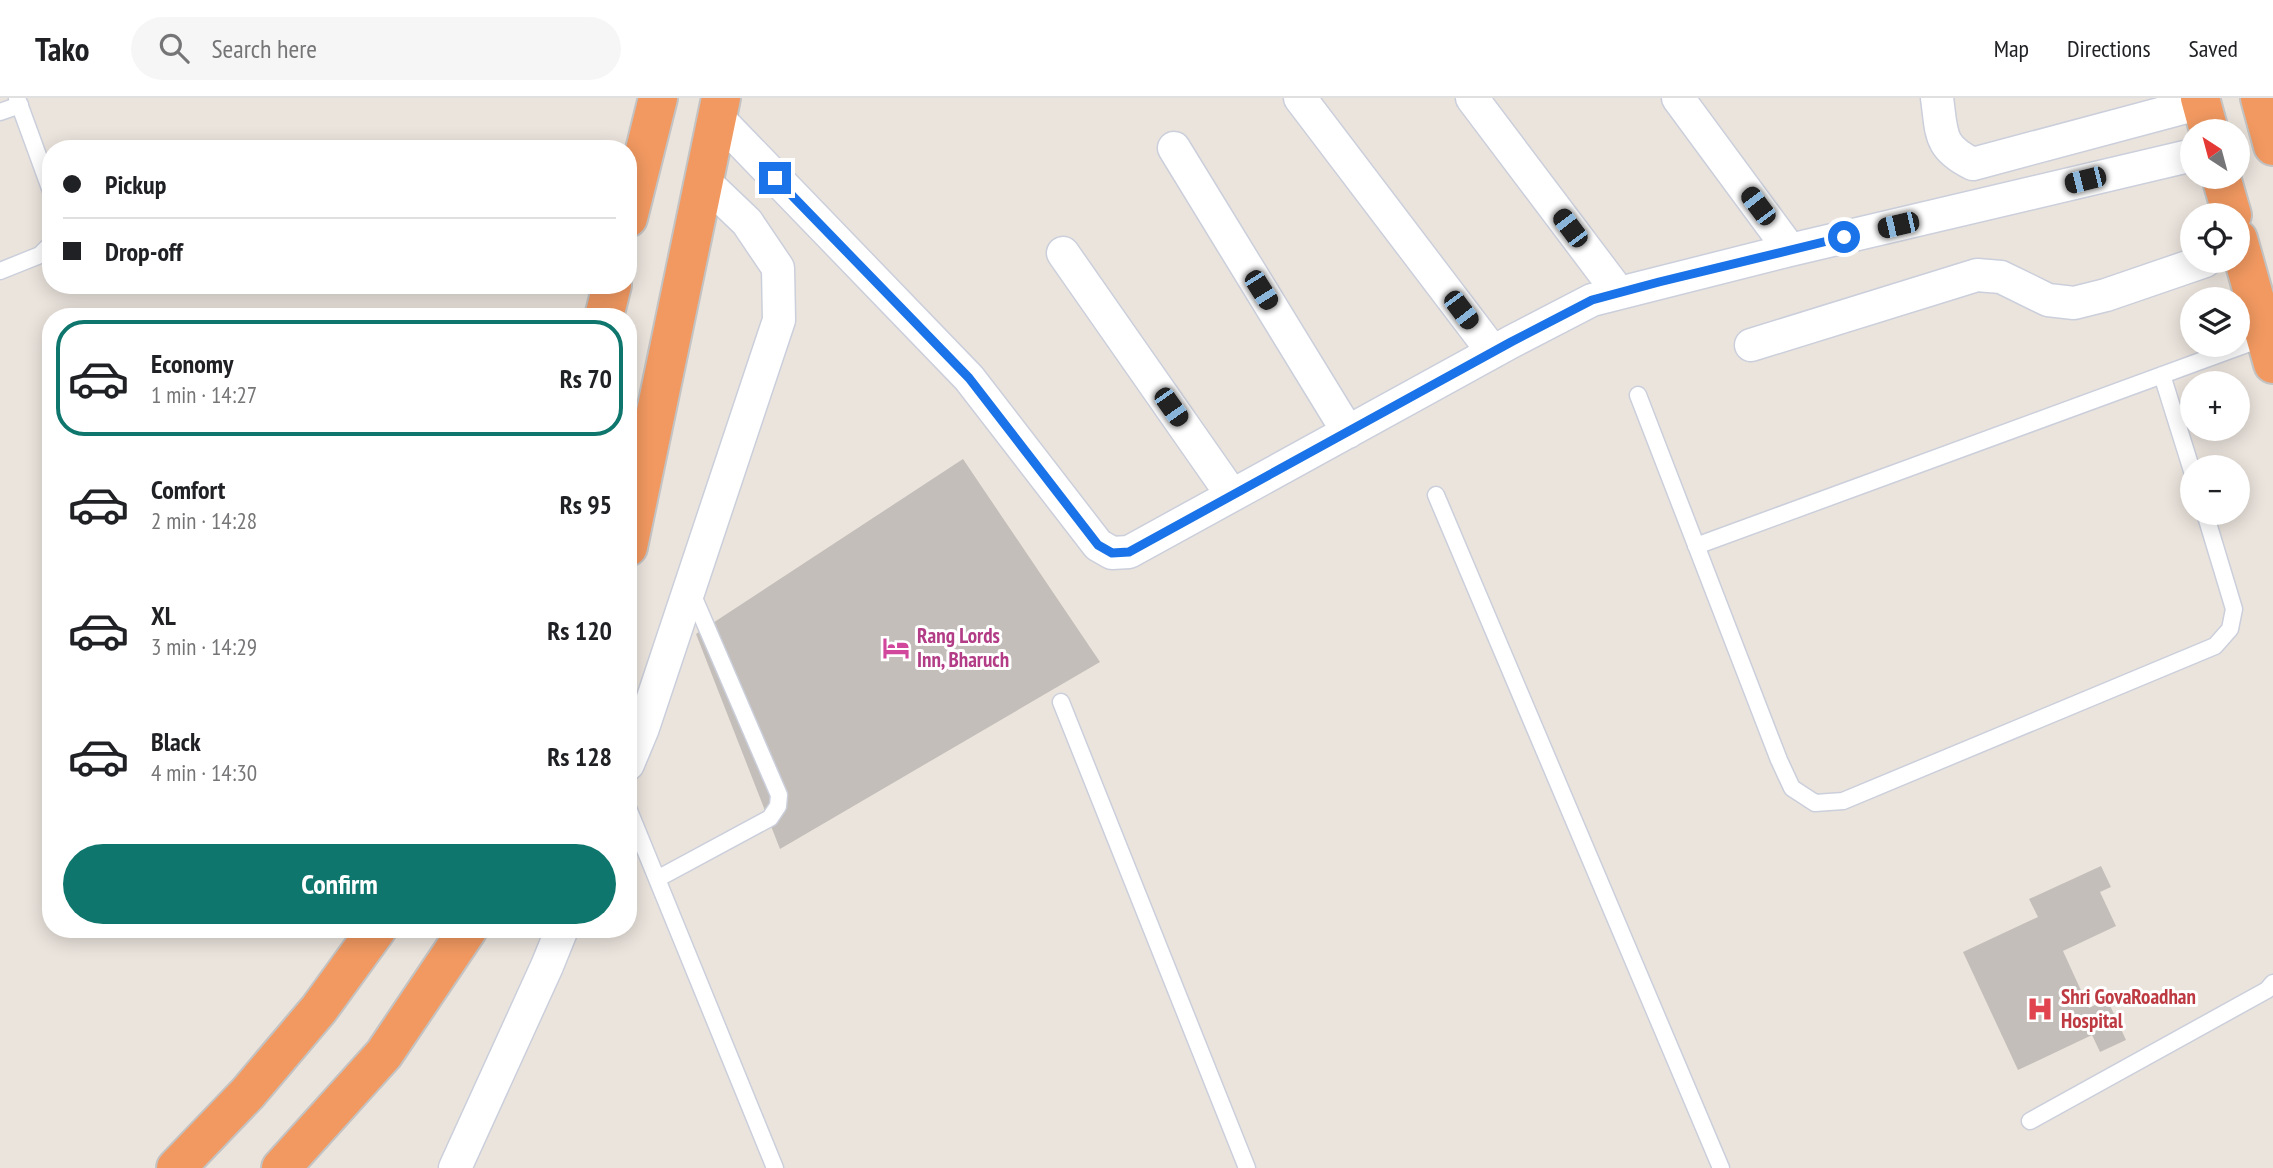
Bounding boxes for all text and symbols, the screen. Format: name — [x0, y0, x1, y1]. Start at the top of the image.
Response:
search box — [131, 17, 621, 80]
text: Tako — [35, 27, 89, 70]
icon: search — [155, 29, 193, 67]
text: Search here — [211, 32, 317, 65]
text: Map — [1994, 33, 2029, 64]
text: Directions — [2067, 33, 2151, 64]
text: Saved — [2189, 33, 2238, 64]
north arrow — [2180, 119, 2250, 189]
map controls — [2180, 119, 2250, 525]
route end — [759, 162, 791, 194]
car — [2063, 165, 2108, 195]
text: Pickup — [105, 168, 166, 201]
car — [1737, 183, 1780, 229]
button: locate — [2180, 203, 2250, 273]
car — [1549, 205, 1592, 251]
car — [1876, 210, 1921, 240]
route start — [1828, 221, 1860, 253]
text: Drop-off — [105, 235, 183, 268]
car — [1241, 267, 1282, 313]
car — [1440, 287, 1483, 333]
button: layers — [2180, 287, 2250, 357]
icon: car — [67, 347, 130, 410]
text: Economy — [151, 347, 233, 380]
text: Rs 70 — [560, 362, 612, 395]
button: + — [2180, 371, 2250, 441]
text: 1 min · 14:27 — [151, 380, 257, 409]
car — [1151, 384, 1192, 430]
button: − — [2180, 455, 2250, 525]
icon: car — [67, 473, 130, 536]
text: Comfort — [151, 473, 225, 506]
text: Rs 95 — [560, 488, 612, 521]
text: 2 min · 14:28 — [151, 506, 257, 535]
icon: car — [67, 599, 130, 662]
text: XL — [151, 599, 176, 632]
text: Rs 120 — [547, 614, 612, 647]
place label: Rang Lords Inn, Bharuch — [917, 622, 1009, 673]
text: 3 min · 14:29 — [151, 632, 257, 661]
hotel icon: Rang Lords Inn, Bharuch — [881, 633, 911, 663]
icon: car — [67, 725, 130, 788]
text: Black — [151, 725, 201, 758]
text: Rs 128 — [547, 740, 612, 773]
text: 4 min · 14:30 — [151, 758, 257, 787]
button: Confirm — [63, 844, 616, 924]
place label: Shri GovaRoadhan Hospital — [2061, 983, 2196, 1034]
hospital icon: Shri GovaRoadhan Hospital — [2025, 994, 2055, 1024]

